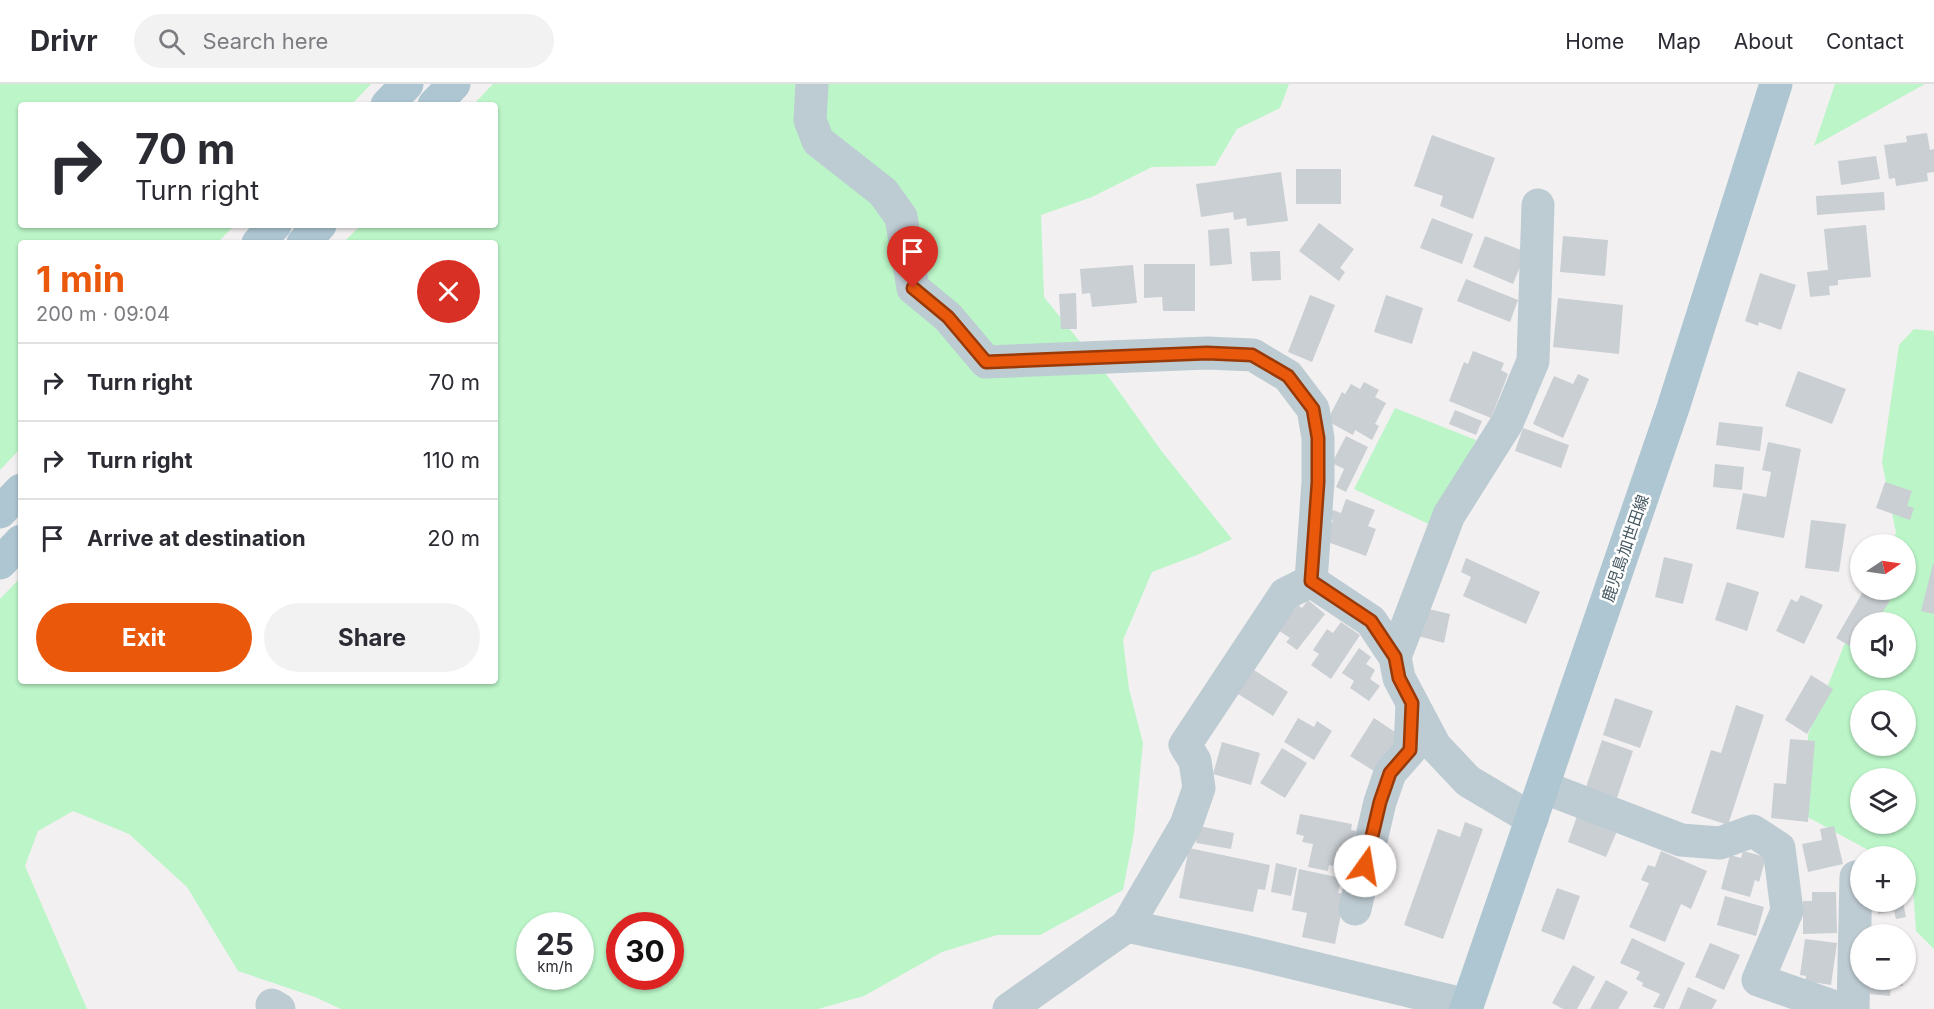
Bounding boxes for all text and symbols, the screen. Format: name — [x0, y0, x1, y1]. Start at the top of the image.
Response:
search box — [134, 14, 554, 68]
text: Drivr — [30, 24, 98, 58]
icon: search — [155, 25, 188, 58]
text: Search here — [203, 28, 328, 54]
text: Home — [1565, 29, 1624, 54]
text: Map — [1657, 29, 1701, 54]
text: About — [1734, 29, 1793, 54]
text: Contact — [1826, 29, 1904, 54]
text: 70 m — [135, 123, 235, 174]
icon: right — [36, 126, 114, 204]
text: Turn right — [135, 174, 259, 207]
pin — [887, 226, 938, 288]
icon: arrive — [896, 235, 929, 268]
text: 1 min — [36, 257, 125, 301]
button: close — [417, 260, 480, 323]
text: 200 m · 09:04 — [36, 302, 170, 326]
icon: right — [36, 366, 69, 399]
text: Turn right — [87, 369, 193, 395]
text: 70 m — [429, 369, 480, 395]
icon: right — [36, 444, 69, 477]
text: Turn right — [87, 447, 193, 473]
text: 110 m — [423, 447, 480, 473]
street label: 鹿児島加世田線 — [1597, 492, 1653, 604]
icon: arrive — [36, 522, 69, 555]
text: Arrive at destination — [87, 525, 306, 551]
text: 20 m — [427, 525, 480, 551]
north arrow — [1850, 534, 1916, 600]
map controls — [1850, 534, 1916, 990]
button: Exit — [36, 603, 252, 672]
button: Share — [264, 603, 480, 672]
button: sound — [1850, 612, 1916, 678]
button: search — [1850, 690, 1916, 756]
button: layers — [1850, 768, 1916, 834]
position arrow — [1333, 834, 1397, 898]
button: + — [1850, 846, 1916, 912]
speed limit sign: 30 — [606, 912, 684, 990]
button: − — [1850, 924, 1916, 990]
text: 25 — [536, 926, 574, 962]
text: km/h — [537, 957, 573, 976]

